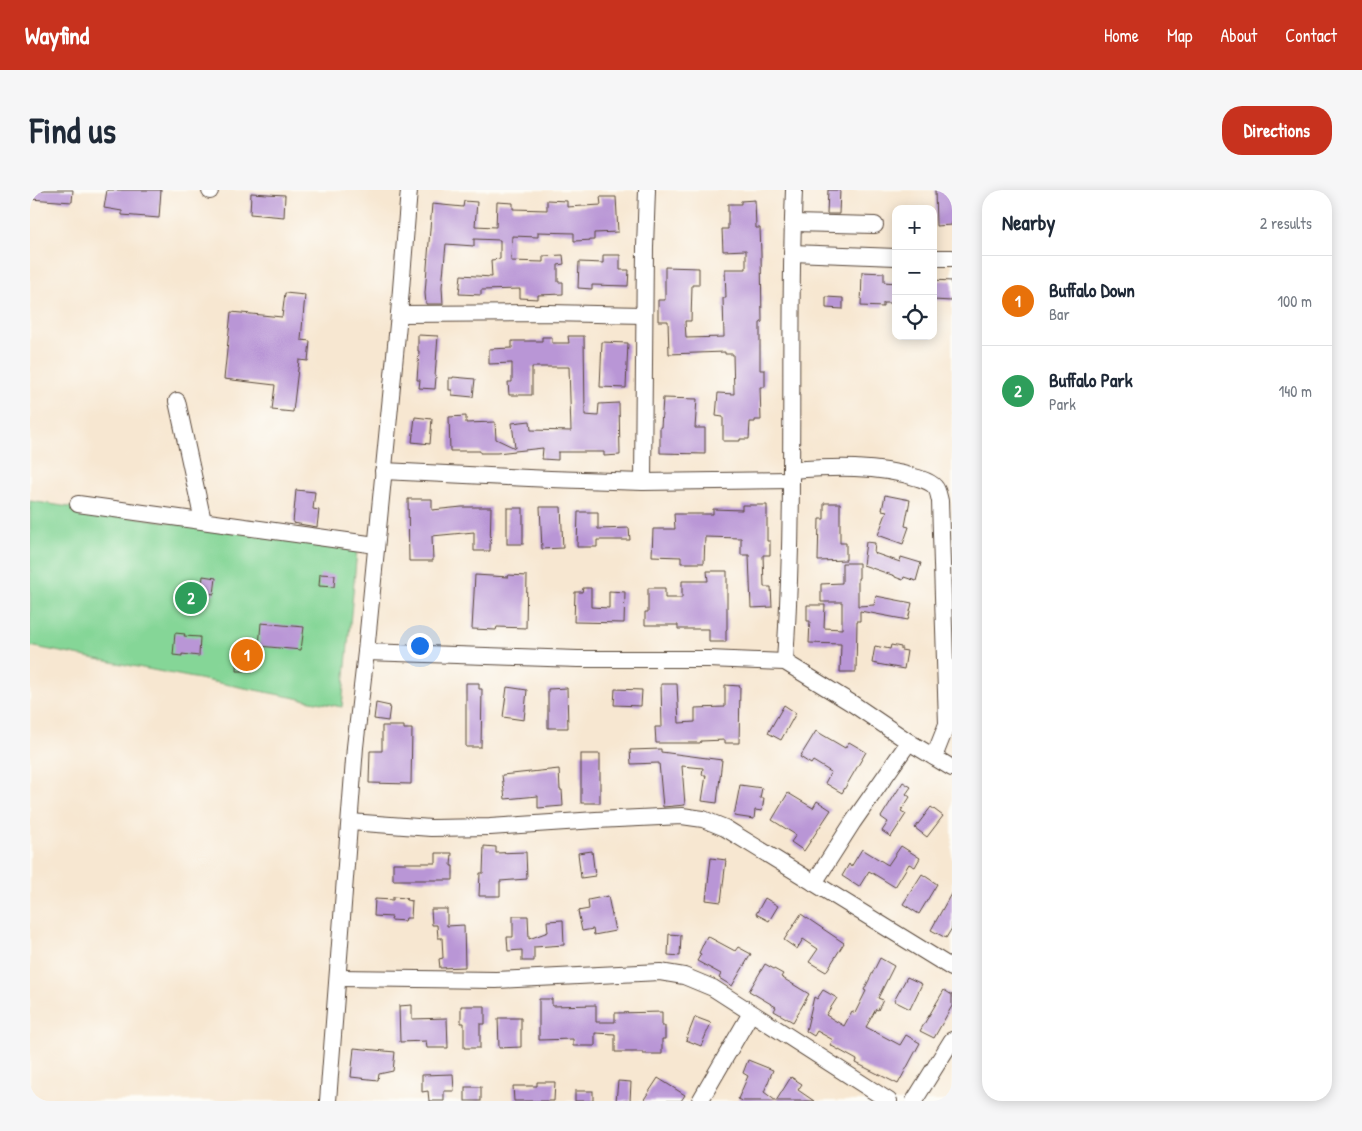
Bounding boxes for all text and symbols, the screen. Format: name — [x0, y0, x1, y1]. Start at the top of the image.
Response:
text: Wayfind — [25, 19, 89, 51]
text: Home — [1104, 23, 1139, 48]
text: Map — [1167, 23, 1192, 48]
text: About — [1220, 23, 1257, 48]
text: Contact — [1285, 23, 1337, 48]
button: Directions — [1222, 106, 1332, 155]
text: Find us — [30, 107, 116, 154]
map controls — [892, 205, 937, 340]
button: + — [892, 205, 937, 250]
text: Nearby — [1002, 208, 1055, 237]
text: 2 results — [1260, 212, 1312, 234]
button: − — [892, 250, 937, 295]
text: Buffalo Down — [1049, 277, 1135, 303]
text: 1 — [1015, 290, 1021, 312]
text: 100 m — [1277, 290, 1312, 312]
button: locate — [892, 295, 937, 340]
text: Bar — [1049, 303, 1070, 325]
text: Buffalo Park — [1049, 367, 1133, 393]
text: 2 — [1014, 380, 1022, 402]
text: 140 m — [1278, 380, 1312, 402]
text: Park — [1049, 393, 1076, 415]
pin: 2 — [175, 579, 207, 617]
your location — [407, 633, 433, 659]
pin: 1 — [231, 636, 263, 674]

